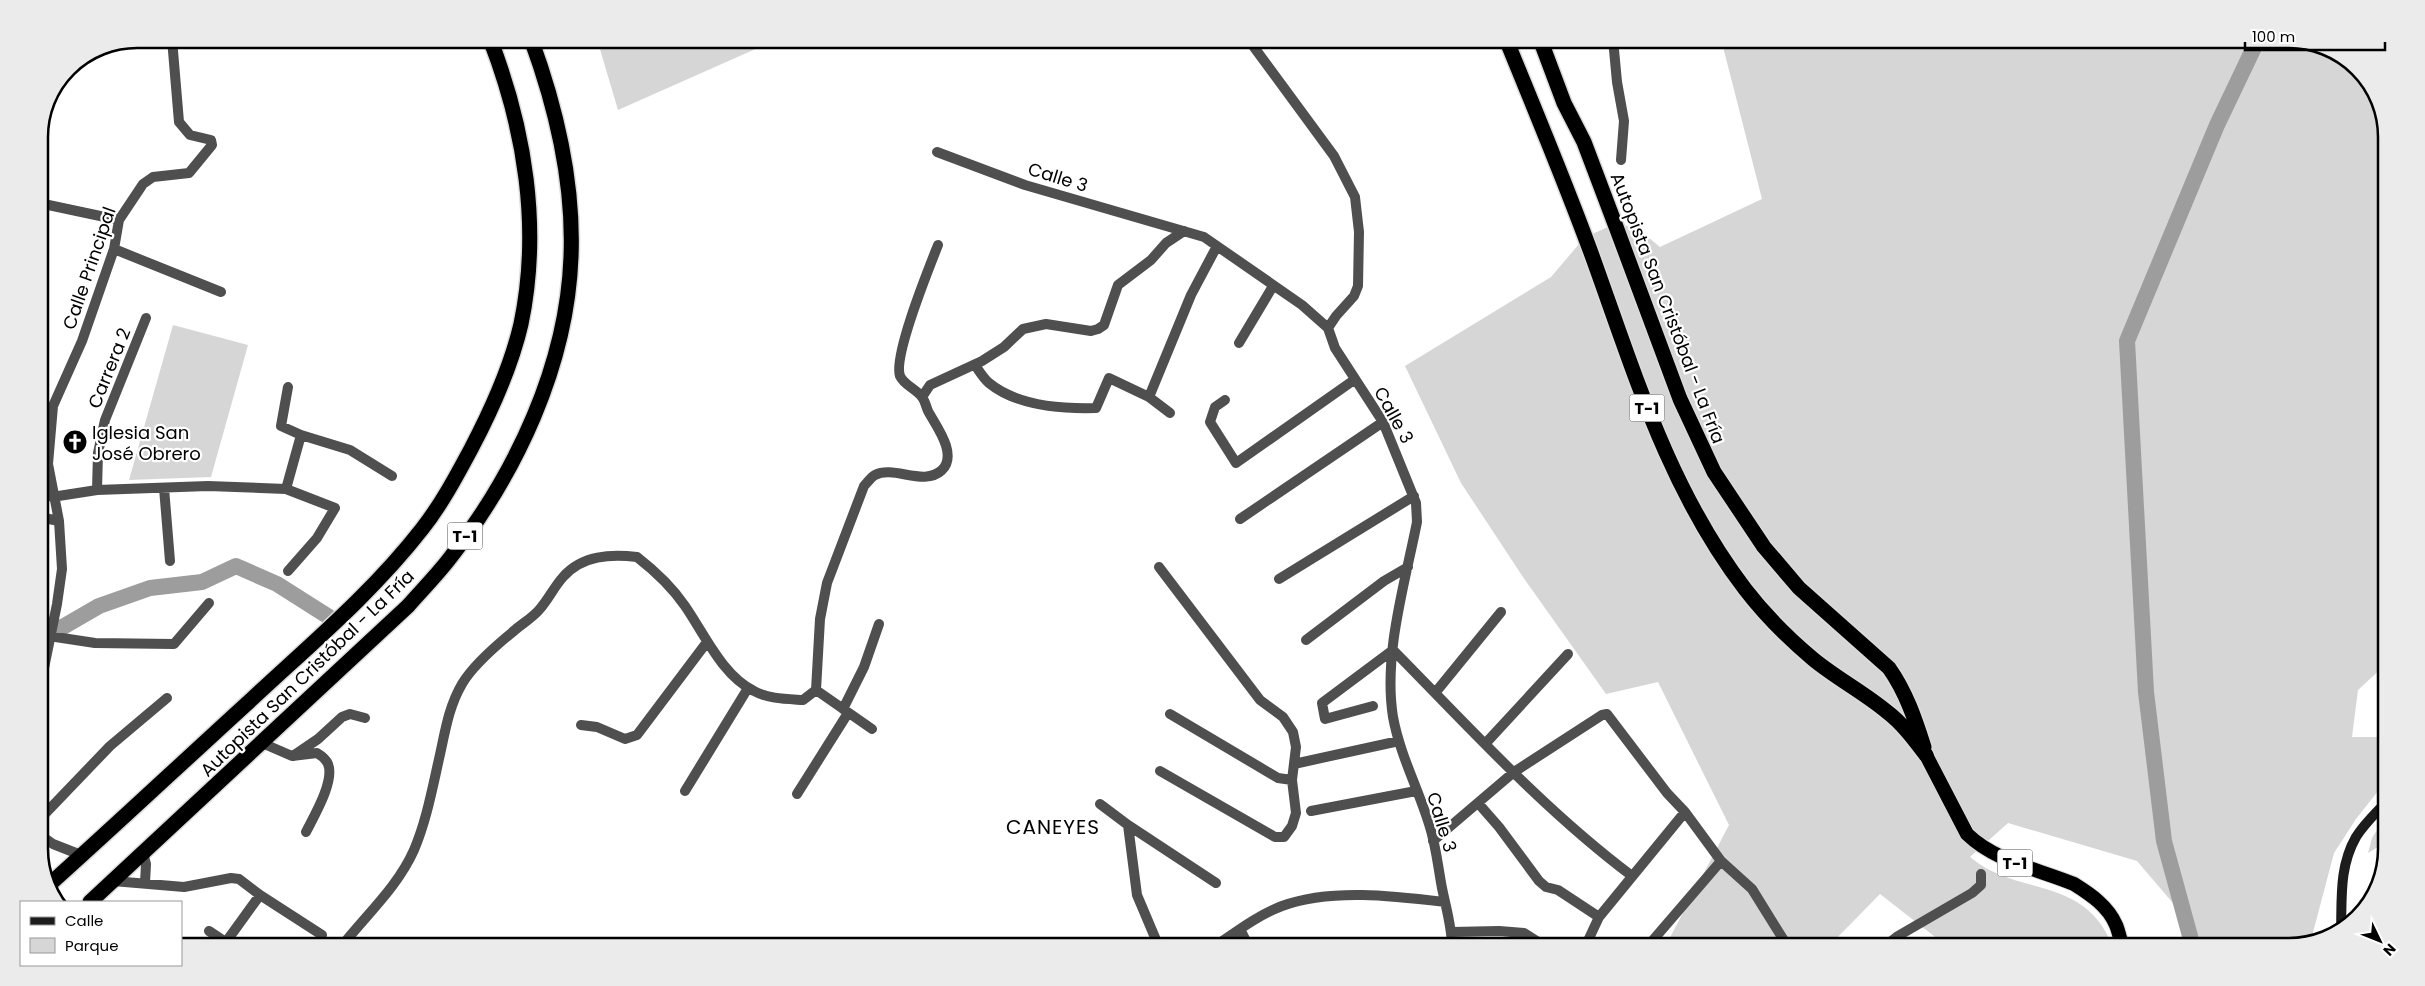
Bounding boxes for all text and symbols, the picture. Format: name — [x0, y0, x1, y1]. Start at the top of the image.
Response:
scale bar — [2245, 20, 2385, 52]
text: 100 m — [2252, 26, 2295, 47]
street label: Calle 3 — [1025, 156, 1091, 198]
street label: Autopista San Cristóbal - La Fría — [1605, 169, 1731, 447]
street label: Calle Principal — [56, 203, 122, 333]
street label: Carrera 2 — [82, 324, 136, 412]
street label: Calle 3 — [1368, 382, 1420, 448]
road number: T-1 — [1630, 394, 1664, 422]
place label: Iglesia San José Obrero — [92, 420, 201, 466]
church icon: Iglesia San José Obrero — [62, 429, 88, 455]
road number: T-1 — [448, 522, 482, 550]
street label: Autopista San Cristóbal - La Fría — [195, 564, 419, 782]
street label: Calle 3 — [1421, 789, 1463, 855]
district label: CANEYES — [1006, 813, 1100, 841]
road number: T-1 — [1998, 850, 2032, 876]
legend — [20, 901, 182, 966]
text: Calle — [65, 910, 103, 931]
north arrow — [2355, 916, 2405, 966]
text: Parque — [65, 935, 118, 956]
text: N — [2379, 939, 2400, 961]

